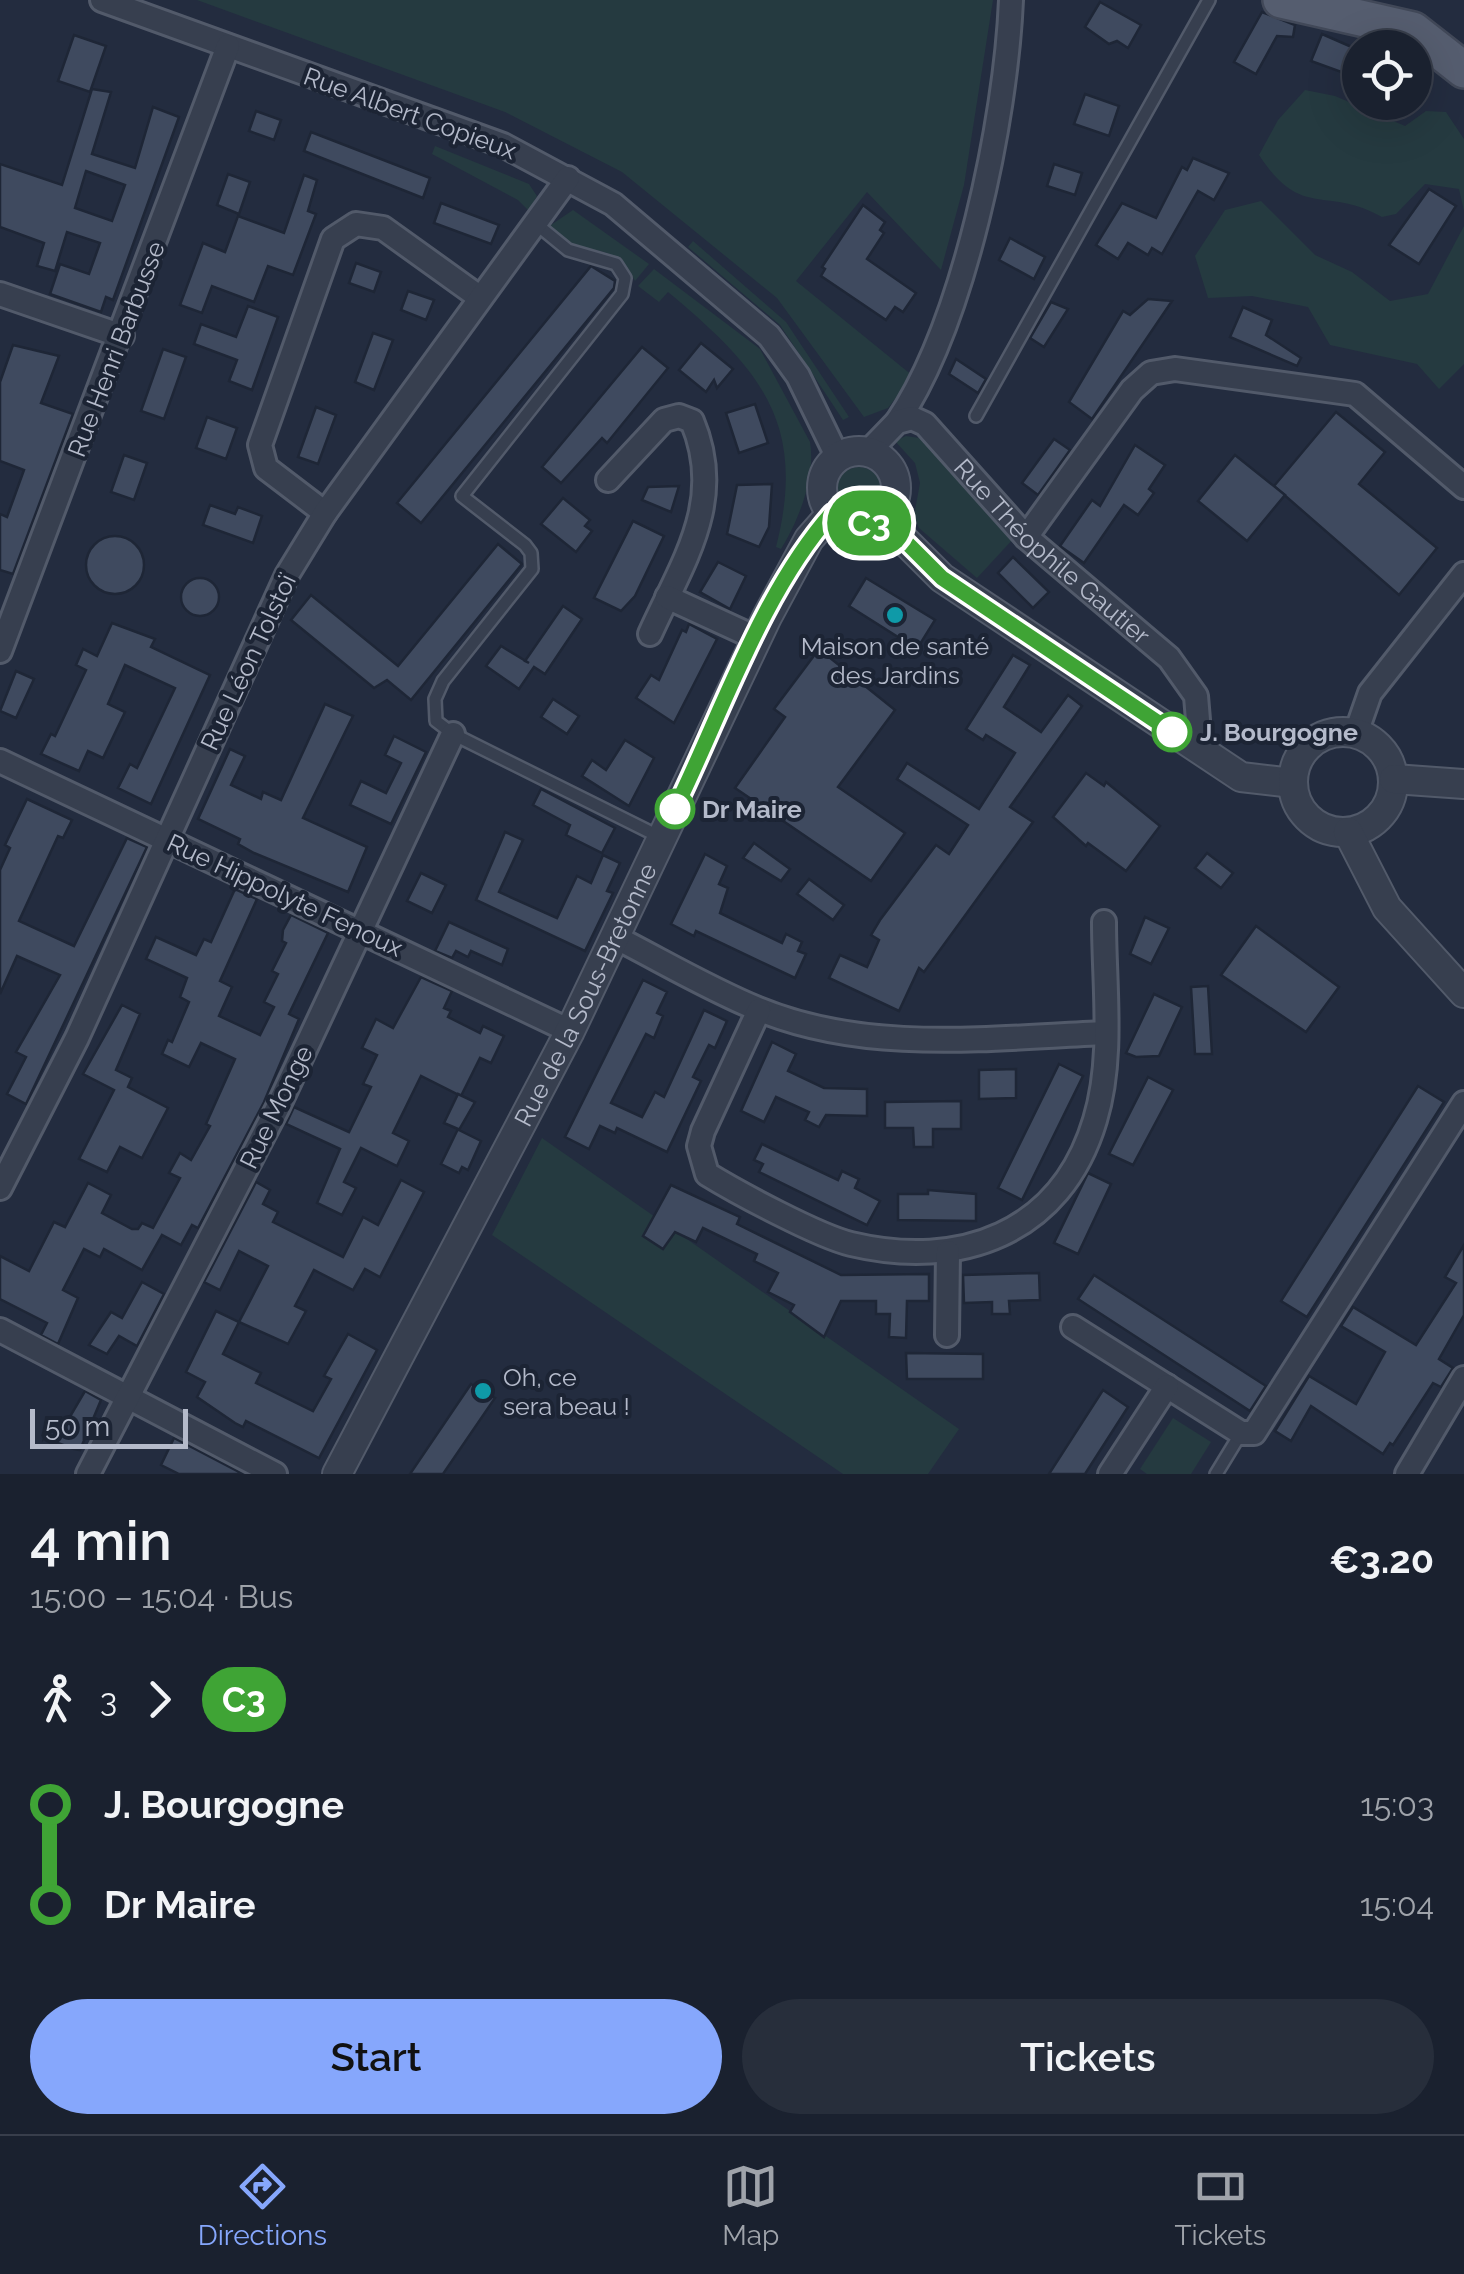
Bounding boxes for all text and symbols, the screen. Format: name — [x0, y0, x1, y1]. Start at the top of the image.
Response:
map controls — [1342, 30, 1432, 120]
button: locate — [1342, 30, 1432, 120]
street label: Rue Albert Copieux — [300, 61, 521, 165]
street label: Rue Henri Barbusse — [61, 237, 171, 461]
street label: Rue Théophile Gautier — [948, 452, 1156, 651]
line badge: C3 — [824, 490, 914, 556]
text: C3 — [847, 503, 891, 544]
street label: Rue Léon Tolstoï — [194, 569, 302, 755]
marker: Maison de santé des Jardins — [884, 604, 906, 626]
place label: Maison de santé des Jardins — [801, 631, 989, 690]
marker: J. Bourgogne — [1153, 713, 1191, 751]
place label: J. Bourgogne — [1200, 717, 1358, 747]
marker: Dr Maire — [656, 790, 694, 828]
place label: Dr Maire — [702, 794, 802, 824]
street label: Rue Hippolyte Fenoux — [163, 827, 408, 963]
street label: Rue de la Sous-Bretonne — [508, 858, 663, 1131]
street label: Rue Monge — [233, 1041, 319, 1173]
place label: Oh, ce sera beau ! — [503, 1362, 630, 1421]
marker: Oh, ce sera beau ! — [472, 1380, 494, 1402]
scale bar — [30, 1404, 188, 1448]
text: 50 m — [45, 1410, 110, 1443]
text: 4 min — [30, 1508, 172, 1573]
text: €3.20 — [1329, 1537, 1434, 1582]
text: 15:00 – 15:04 · Bus — [30, 1578, 293, 1615]
icon: walk — [30, 1672, 85, 1727]
icon: forward — [132, 1672, 187, 1727]
text: C3 — [222, 1679, 266, 1720]
text: 3 — [100, 1681, 117, 1718]
text: J. Bourgogne — [104, 1782, 344, 1827]
text: 15:03 — [1360, 1786, 1434, 1823]
text: Dr Maire — [104, 1882, 255, 1927]
text: 15:04 — [1360, 1886, 1434, 1923]
button: Start — [30, 1999, 722, 2114]
button: Tickets — [742, 1999, 1434, 2114]
tab: Directions — [198, 2159, 327, 2252]
tab: Map — [722, 2159, 779, 2252]
tab: Tickets — [1174, 2159, 1266, 2252]

